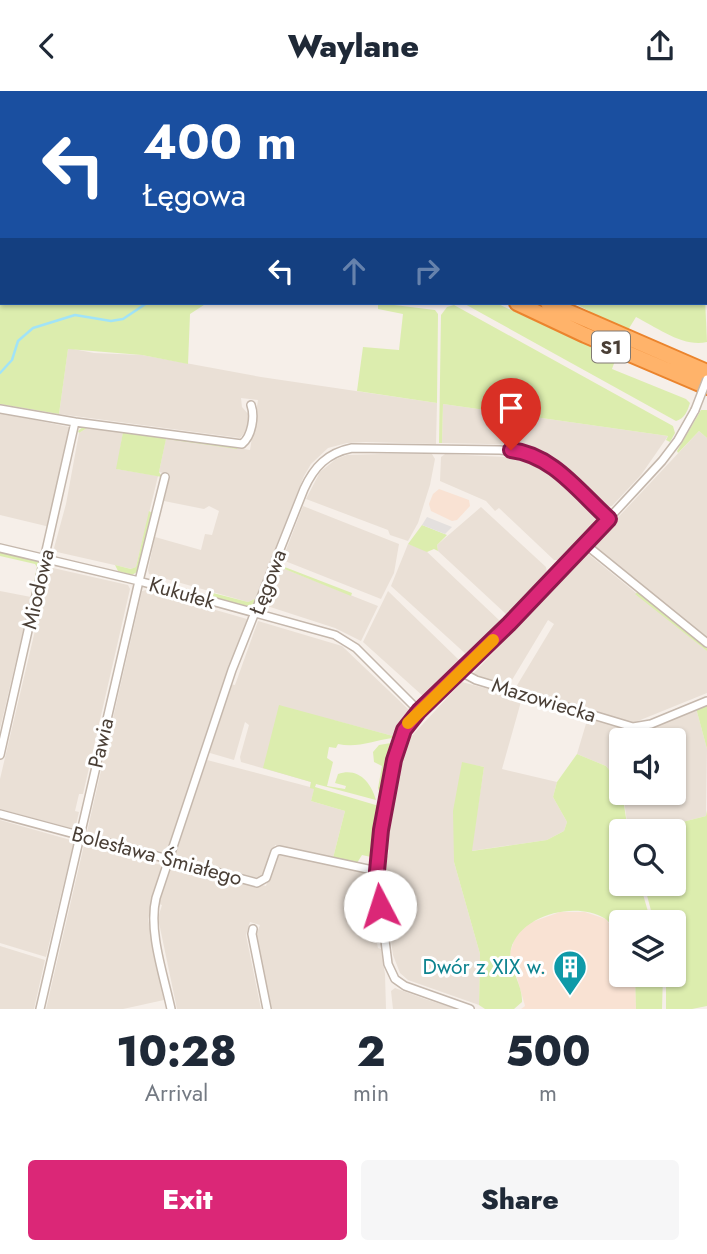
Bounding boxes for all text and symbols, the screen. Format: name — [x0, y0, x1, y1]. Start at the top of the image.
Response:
text: Waylane — [288, 23, 419, 69]
icon: back — [28, 27, 66, 65]
icon: share — [641, 27, 679, 65]
text: 400 m — [143, 107, 297, 177]
icon: left — [28, 119, 119, 210]
text: Łęgowa — [143, 172, 246, 218]
icon: left — [262, 252, 300, 290]
icon: ahead — [335, 252, 373, 290]
icon: right — [408, 252, 446, 290]
road number: S1 — [592, 331, 630, 363]
pin — [481, 378, 541, 450]
icon: arrive — [492, 389, 530, 427]
street label: Łęgowa — [241, 545, 294, 620]
street label: Miodowa — [14, 546, 62, 632]
street label: Kukułek — [146, 569, 219, 617]
street label: Mazowiecka — [488, 670, 600, 730]
street label: Pawia — [81, 715, 121, 771]
map controls — [609, 728, 686, 987]
button: sound — [609, 728, 686, 805]
street label: Bolesława Śmiałego — [68, 819, 246, 893]
button: search — [609, 819, 686, 896]
position arrow — [343, 869, 417, 943]
button: layers — [609, 910, 686, 987]
building icon: Dwór z XIX w. — [551, 948, 589, 997]
place label: Dwór z XIX w. — [422, 952, 546, 982]
text: 10:28 — [116, 1021, 237, 1082]
text: 2 — [357, 1021, 385, 1082]
text: 500 — [505, 1021, 591, 1082]
text: Arrival — [145, 1076, 208, 1110]
text: min — [353, 1076, 389, 1110]
text: m — [539, 1076, 557, 1110]
button: Exit — [28, 1160, 347, 1240]
button: Share — [361, 1160, 679, 1240]

